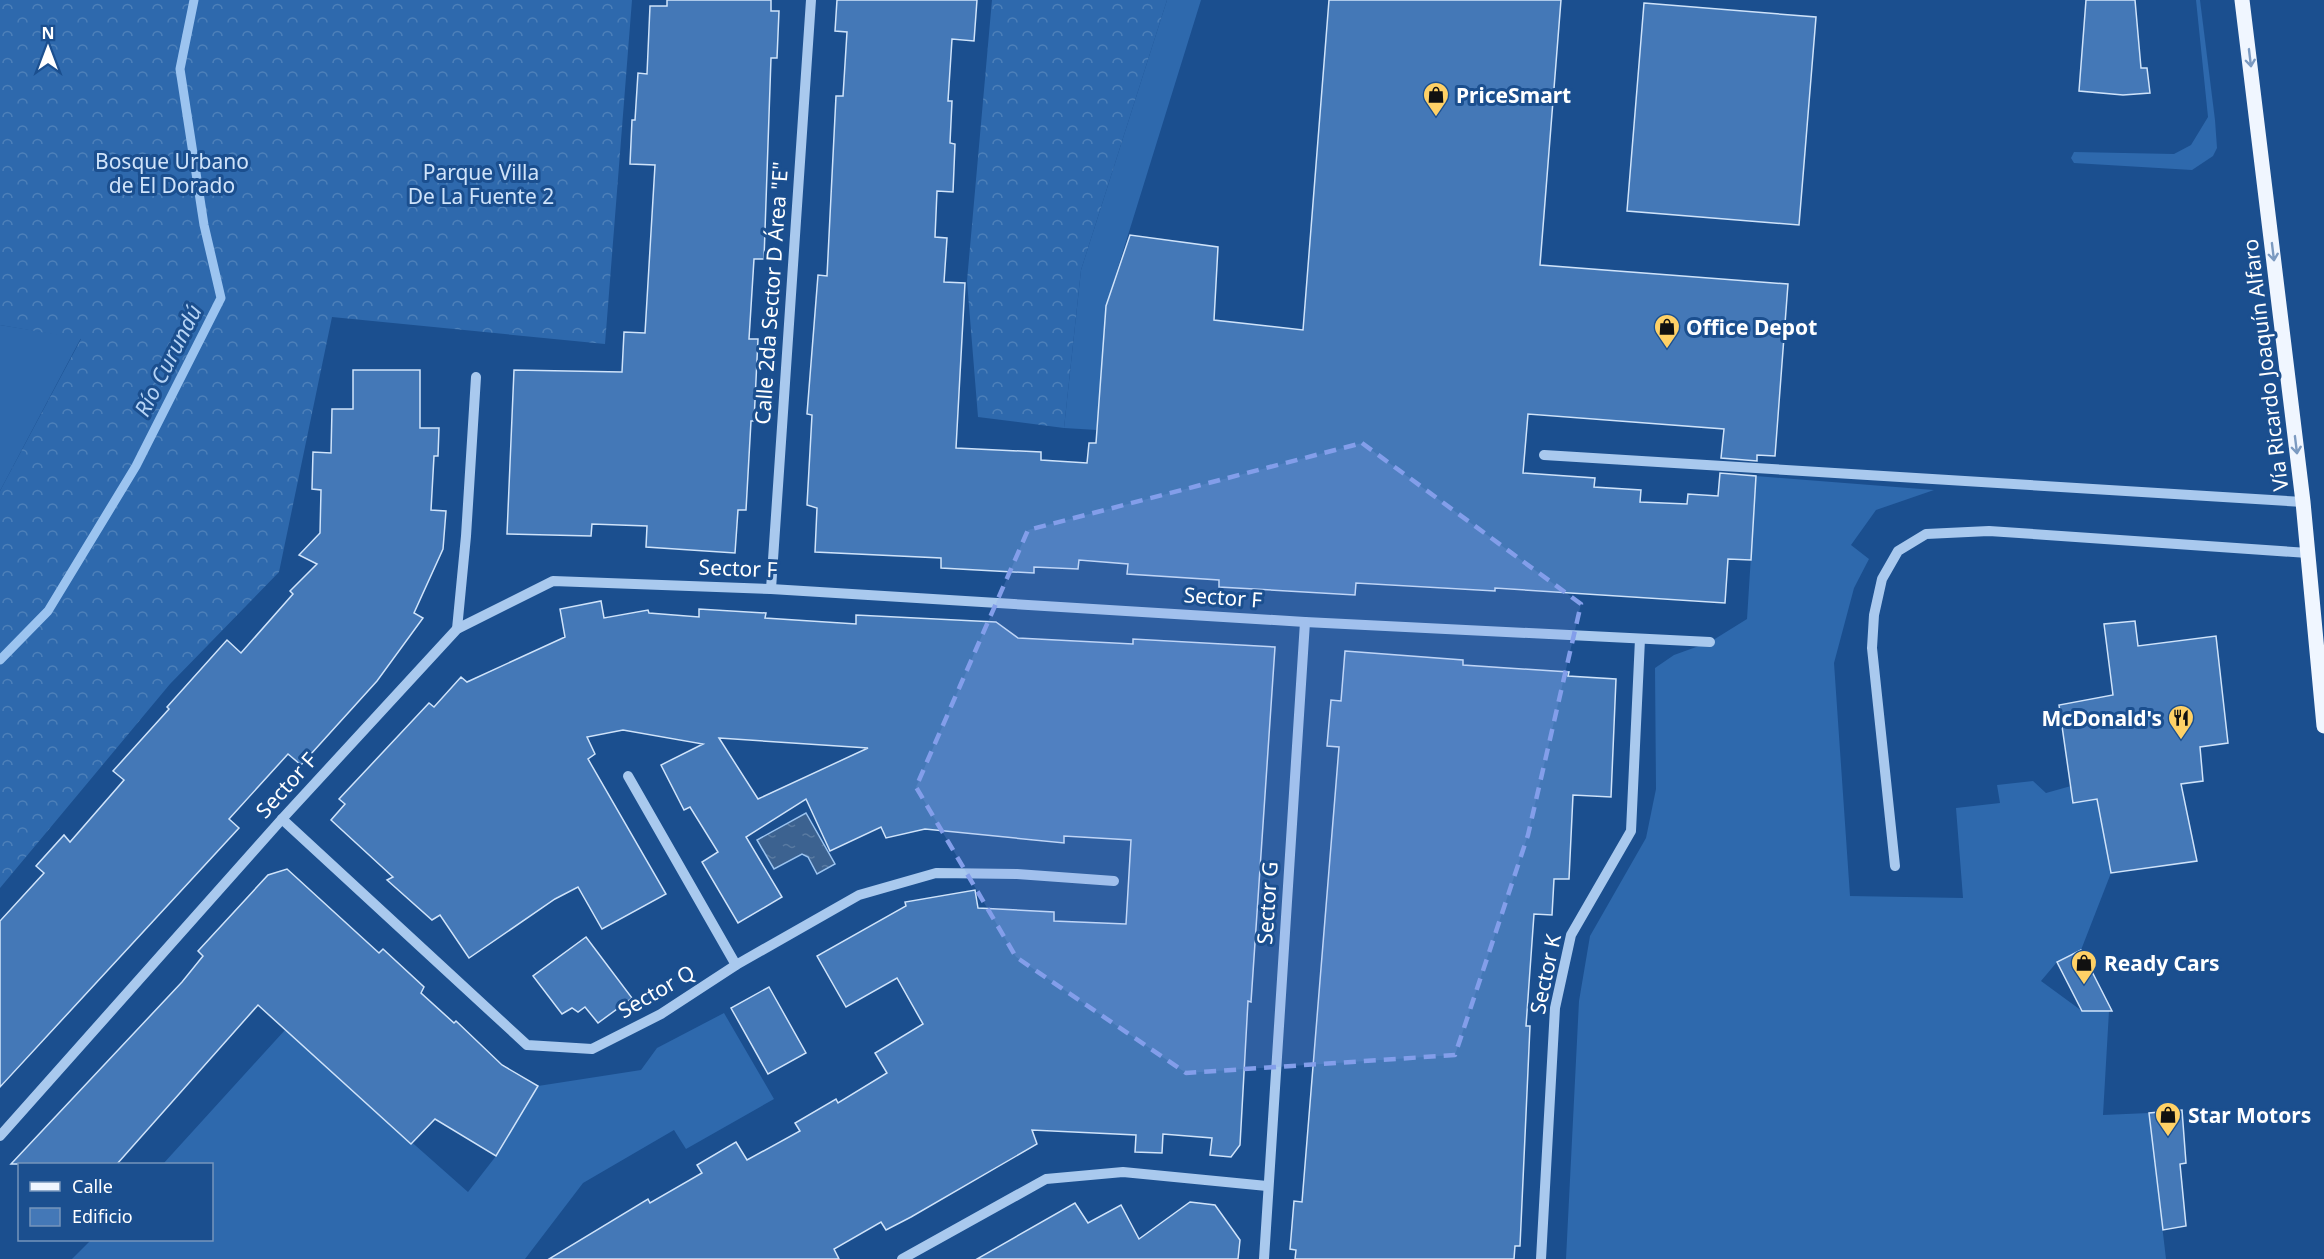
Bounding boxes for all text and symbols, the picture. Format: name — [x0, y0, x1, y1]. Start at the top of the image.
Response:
north arrow — [18, 18, 78, 78]
text: N — [41, 22, 55, 44]
one-way arrow — [2244, 48, 2255, 67]
shop icon: PriceSmart — [1421, 80, 1451, 118]
place label: PriceSmart — [1456, 81, 1571, 109]
park label: Bosque Urbano de El Dorado — [95, 147, 249, 199]
park label: Parque Villa De La Fuente 2 — [408, 158, 554, 210]
street label: Calle 2da Sector D Área "E" — [748, 161, 794, 425]
street label: Vía Ricardo Joaquín Alfaro — [2236, 237, 2294, 493]
one-way arrow — [2268, 241, 2279, 261]
water label: Río Curundú — [126, 299, 208, 421]
shop icon: Office Depot — [1652, 312, 1682, 350]
place label: Office Depot — [1686, 313, 1817, 341]
one-way arrow — [2291, 435, 2302, 455]
street label: Sector F — [698, 553, 778, 583]
street label: Sector F — [1183, 580, 1263, 614]
restaurant icon: McDonald's — [2166, 703, 2196, 741]
place label: McDonald's — [2042, 704, 2162, 732]
street label: Sector F — [249, 746, 323, 824]
street label: Sector G — [1250, 861, 1284, 945]
street label: Sector K — [1523, 932, 1567, 1016]
shop icon: Ready Cars — [2069, 948, 2099, 986]
place label: Ready Cars — [2104, 949, 2220, 977]
street label: Sector Q — [613, 958, 699, 1024]
shop icon: Star Motors — [2153, 1100, 2183, 1138]
place label: Star Motors — [2188, 1101, 2311, 1129]
legend — [18, 1163, 213, 1241]
text: Calle — [72, 1174, 113, 1198]
text: Edificio — [72, 1204, 133, 1228]

